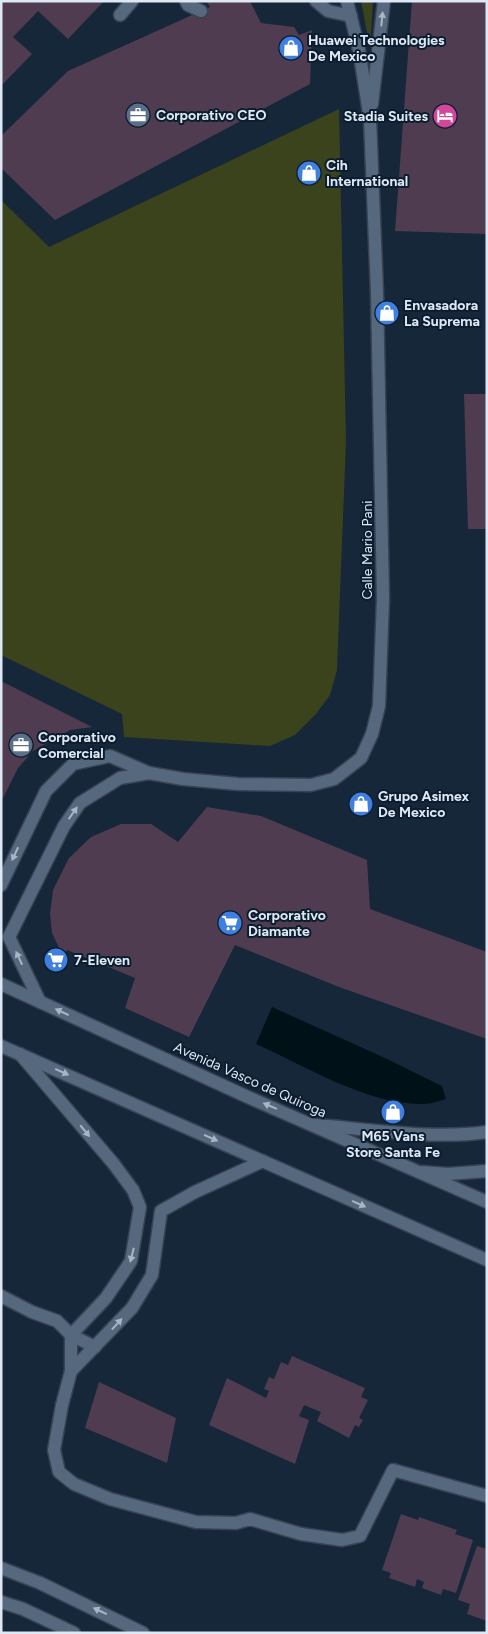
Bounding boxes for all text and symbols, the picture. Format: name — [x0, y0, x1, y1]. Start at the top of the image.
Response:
one-way arrow — [378, 10, 386, 26]
place label: Huawei Technologies De Mexico — [308, 32, 445, 65]
shop icon: Huawei Technologies De Mexico — [278, 35, 304, 61]
office icon: Corporativo CEO — [125, 102, 151, 128]
hotel icon: Stadia Suites — [432, 103, 458, 129]
place label: Corporativo CEO — [156, 107, 267, 124]
place label: Stadia Suites — [344, 108, 428, 125]
place label: Cih International — [326, 157, 408, 190]
shop icon: Cih International — [296, 160, 322, 186]
place label: Envasadora La Suprema — [404, 297, 480, 330]
shop icon: Envasadora La Suprema — [374, 300, 400, 326]
street label: Calle Mario Pani — [359, 500, 376, 600]
place label: Corporativo Comercial — [38, 729, 116, 762]
office icon: Corporativo Comercial — [8, 732, 34, 758]
place label: Grupo Asimex De Mexico — [378, 788, 469, 821]
shop icon: Grupo Asimex De Mexico — [348, 791, 374, 817]
one-way arrow — [68, 806, 78, 820]
one-way arrow — [11, 846, 20, 861]
place label: Corporativo Diamante — [248, 907, 326, 940]
supermarket icon: Corporativo Diamante — [217, 910, 243, 936]
supermarket icon: 7-Eleven — [43, 947, 69, 973]
one-way arrow — [15, 951, 23, 965]
place label: 7-Eleven — [74, 952, 130, 969]
one-way arrow — [55, 1008, 70, 1017]
street label: Avenida Vasco de Quiroga — [171, 1039, 329, 1121]
one-way arrow — [55, 1069, 69, 1077]
shop icon: M65 Vans Store Santa Fe — [380, 1099, 406, 1125]
one-way arrow — [262, 1102, 277, 1110]
one-way arrow — [80, 1124, 91, 1137]
place label: M65 Vans Store Santa Fe — [346, 1128, 440, 1161]
one-way arrow — [204, 1134, 218, 1142]
one-way arrow — [352, 1200, 366, 1208]
one-way arrow — [128, 1247, 136, 1262]
one-way arrow — [111, 1318, 123, 1330]
one-way arrow — [93, 1606, 107, 1614]

